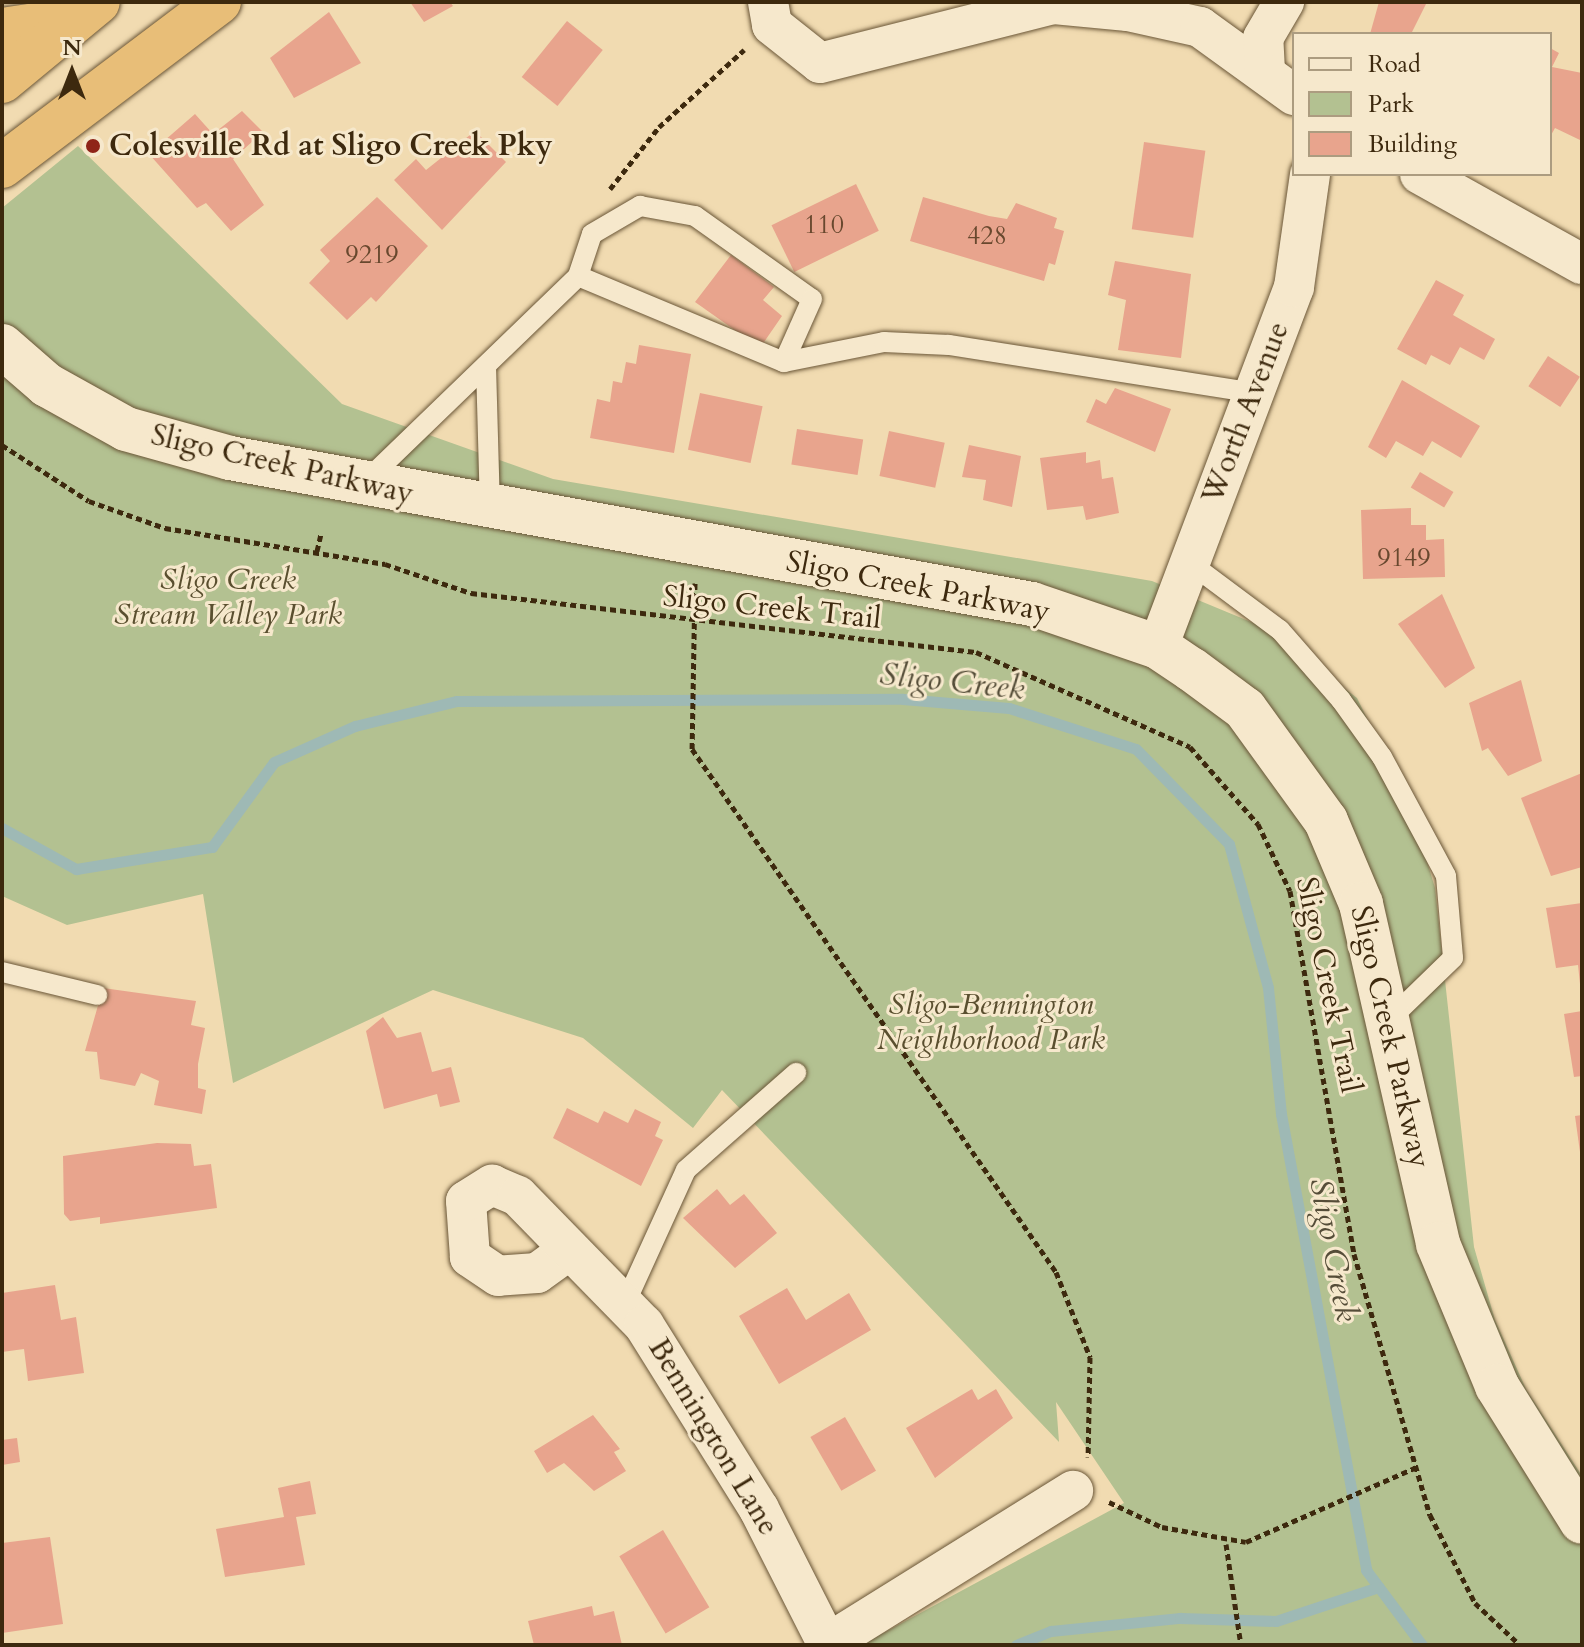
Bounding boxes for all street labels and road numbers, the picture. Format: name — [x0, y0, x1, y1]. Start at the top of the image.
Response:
street label: Worth Avenue — [1195, 317, 1297, 509]
street label: Sligo Creek Parkway — [147, 417, 417, 513]
street label: Sligo Creek Parkway — [783, 544, 1053, 630]
street label: Sligo Creek Trail — [661, 579, 883, 637]
street label: Sligo Creek Trail — [1288, 874, 1368, 1096]
street label: Sligo Creek Parkway — [1342, 902, 1438, 1172]
street label: Bennington Lane — [640, 1332, 786, 1542]

